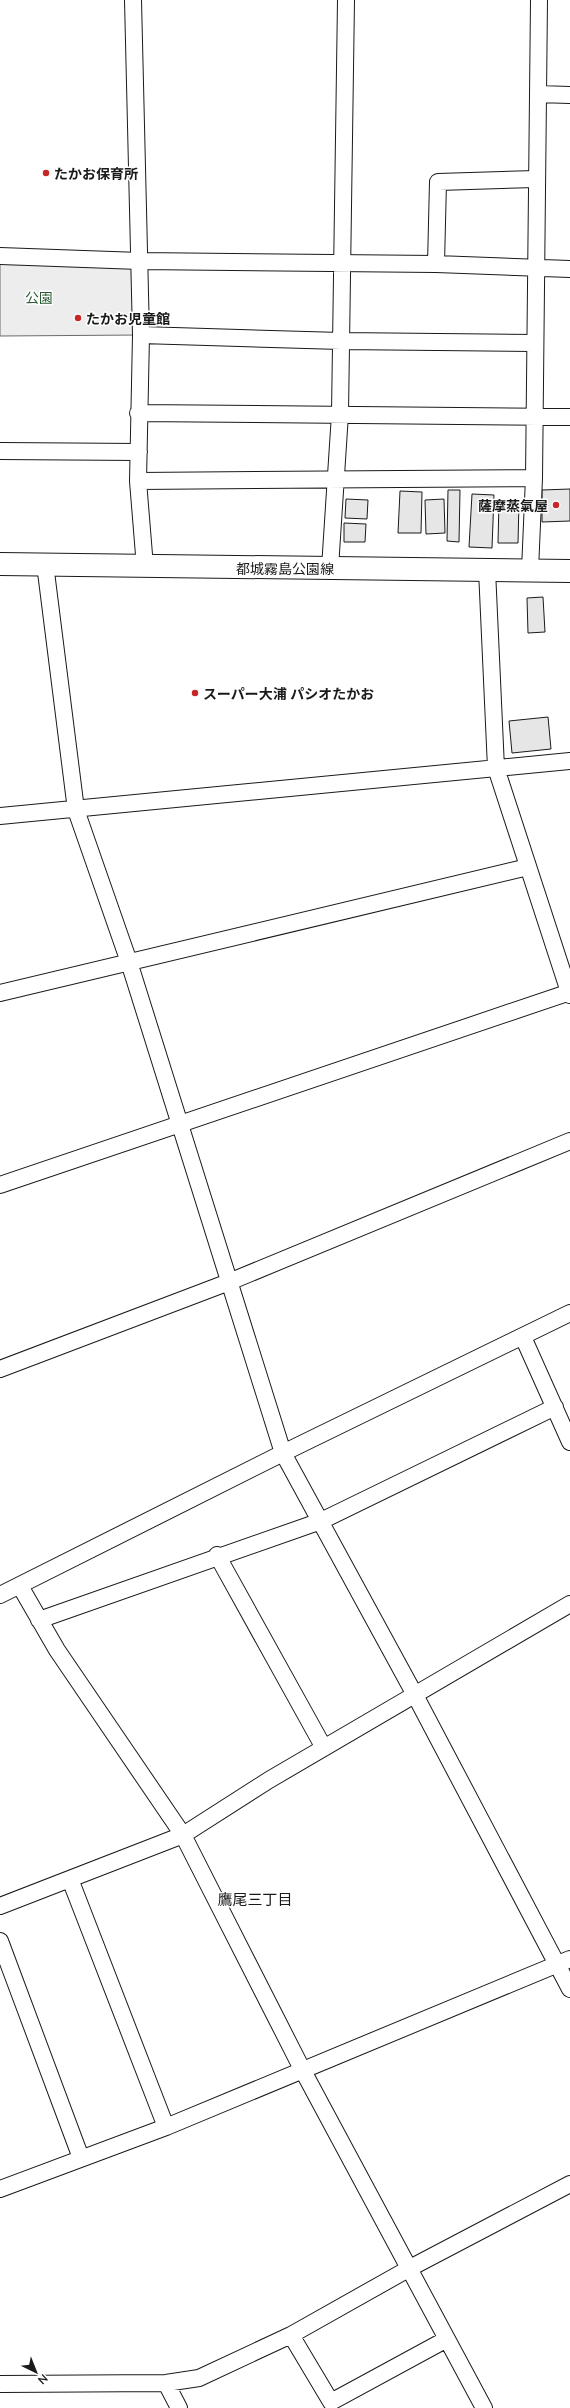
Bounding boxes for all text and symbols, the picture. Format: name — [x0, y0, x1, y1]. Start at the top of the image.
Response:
place label: たかお保育所 — [54, 165, 138, 182]
marker: たかお保育所 — [41, 168, 51, 178]
park label: 公園 — [25, 289, 53, 306]
place label: たかお児童館 — [86, 310, 170, 327]
marker: たかお児童館 — [73, 313, 83, 323]
place label: 薩摩蒸氣屋 — [478, 497, 548, 514]
marker: 薩摩蒸氣屋 — [551, 500, 561, 510]
street label: 都城霧島公園線 — [236, 560, 334, 577]
place label: スーパー大浦 パシオたかお — [203, 685, 374, 702]
marker: スーパー大浦 パシオたかお — [190, 688, 200, 698]
district label: 鷹尾三丁目 — [217, 1890, 293, 1908]
north arrow — [16, 2352, 56, 2392]
text: N — [36, 2372, 51, 2387]

